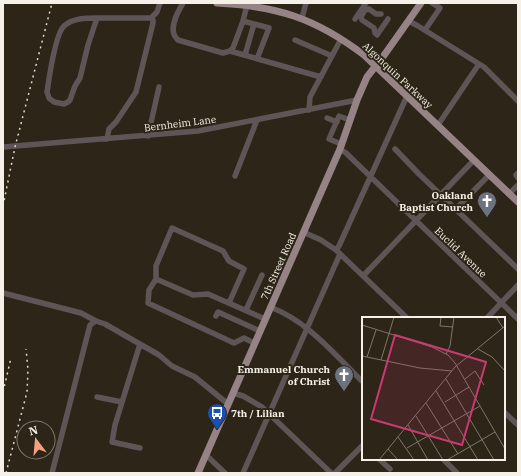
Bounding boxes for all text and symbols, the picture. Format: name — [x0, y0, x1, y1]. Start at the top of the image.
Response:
street label: Algonquin Parkway — [360, 39, 436, 112]
street label: Bernheim Lane — [143, 113, 217, 134]
place label: Oakland Baptist Church — [399, 189, 474, 214]
church icon: Oakland Baptist Church — [476, 190, 498, 218]
street label: Euclid Avenue — [432, 224, 489, 280]
street label: 7th Street Road — [258, 231, 299, 302]
inset map — [362, 317, 505, 460]
place label: Emmanuel Church of Christ — [238, 363, 330, 388]
church icon: Emmanuel Church of Christ — [333, 364, 355, 392]
bus stop icon: 7th / Lilian — [206, 402, 228, 430]
place label: 7th / Lilian — [231, 407, 285, 420]
north arrow — [16, 420, 56, 460]
text: N — [27, 422, 40, 438]

